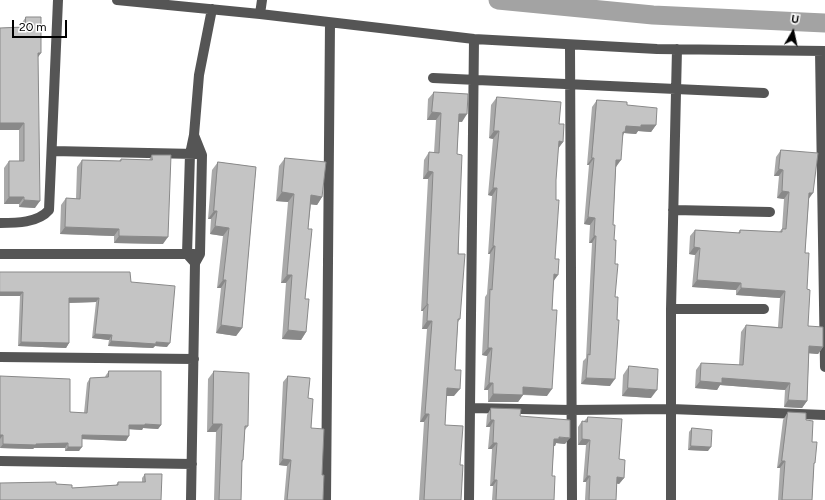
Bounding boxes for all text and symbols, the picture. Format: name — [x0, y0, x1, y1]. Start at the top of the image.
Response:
scale bar — [14, 12, 69, 38]
north arrow — [773, 12, 813, 52]
text: U — [790, 13, 800, 27]
text: 20 m — [19, 20, 47, 34]

